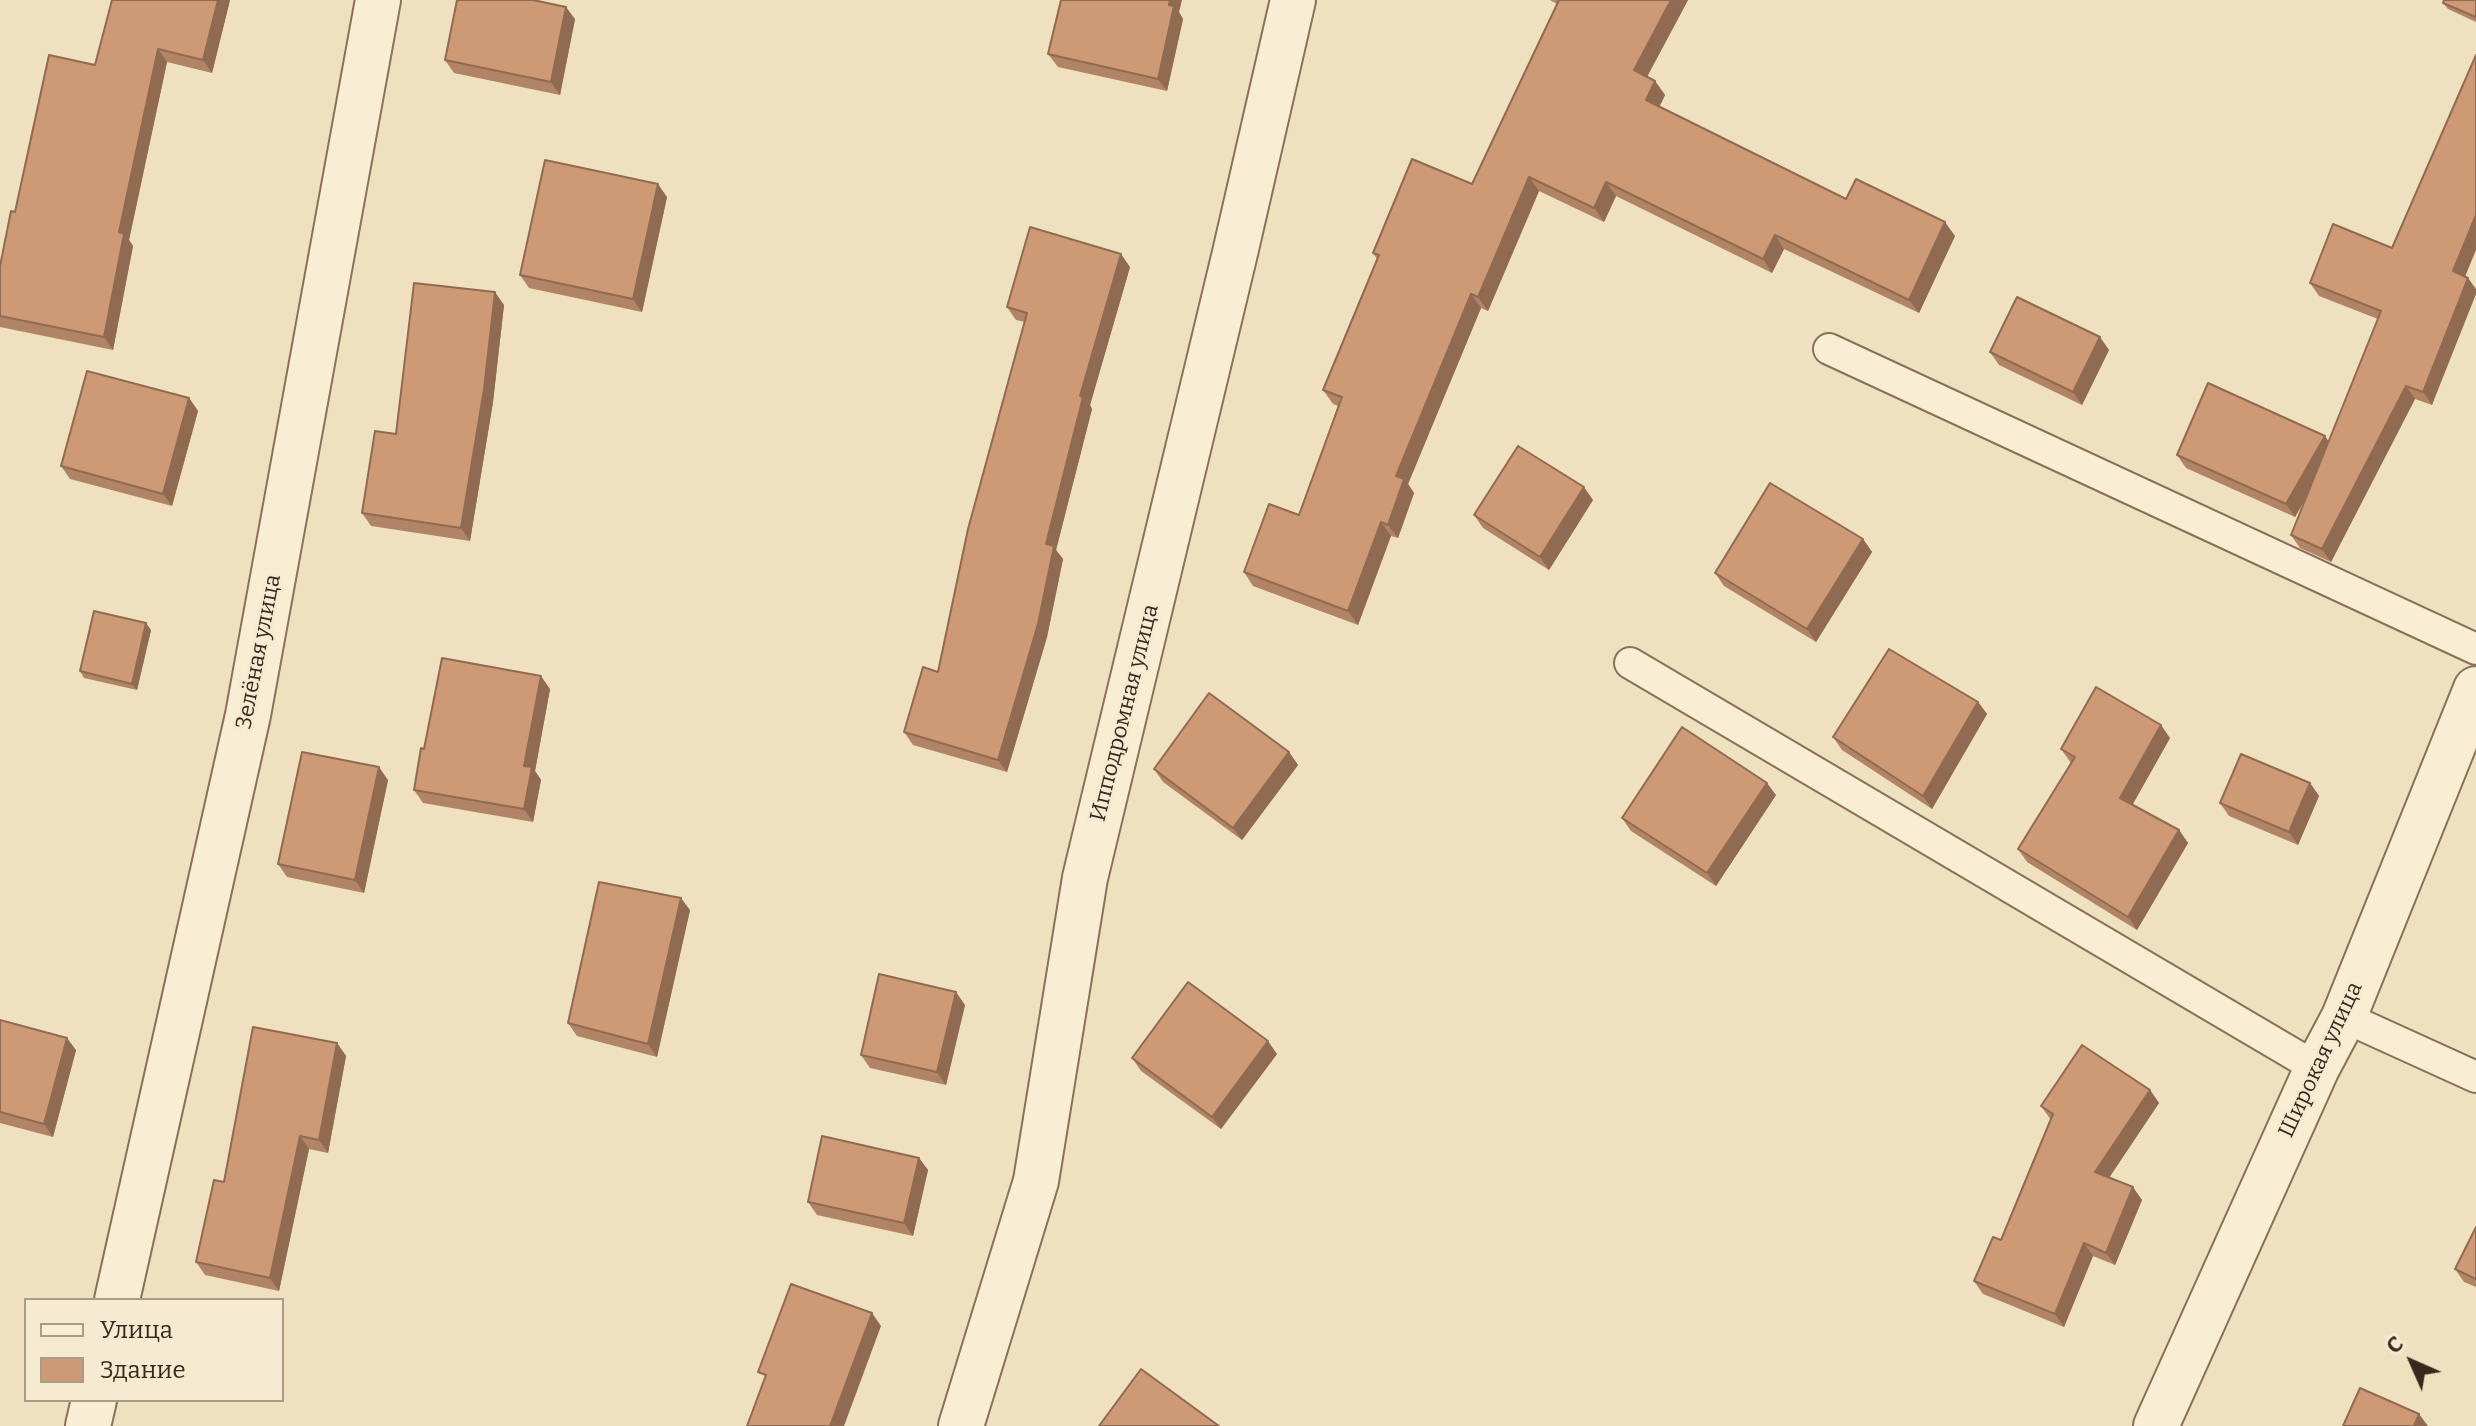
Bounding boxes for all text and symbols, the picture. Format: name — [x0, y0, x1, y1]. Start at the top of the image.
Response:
street label: Зелёная улица — [231, 572, 287, 732]
street label: Ипподромная улица — [1085, 602, 1165, 824]
street label: Широкая улица — [2273, 978, 2369, 1142]
legend — [24, 1298, 284, 1402]
text: Улица — [100, 1316, 173, 1344]
north arrow — [2372, 1322, 2452, 1402]
text: С — [2380, 1330, 2409, 1359]
text: Здание — [100, 1356, 186, 1384]

